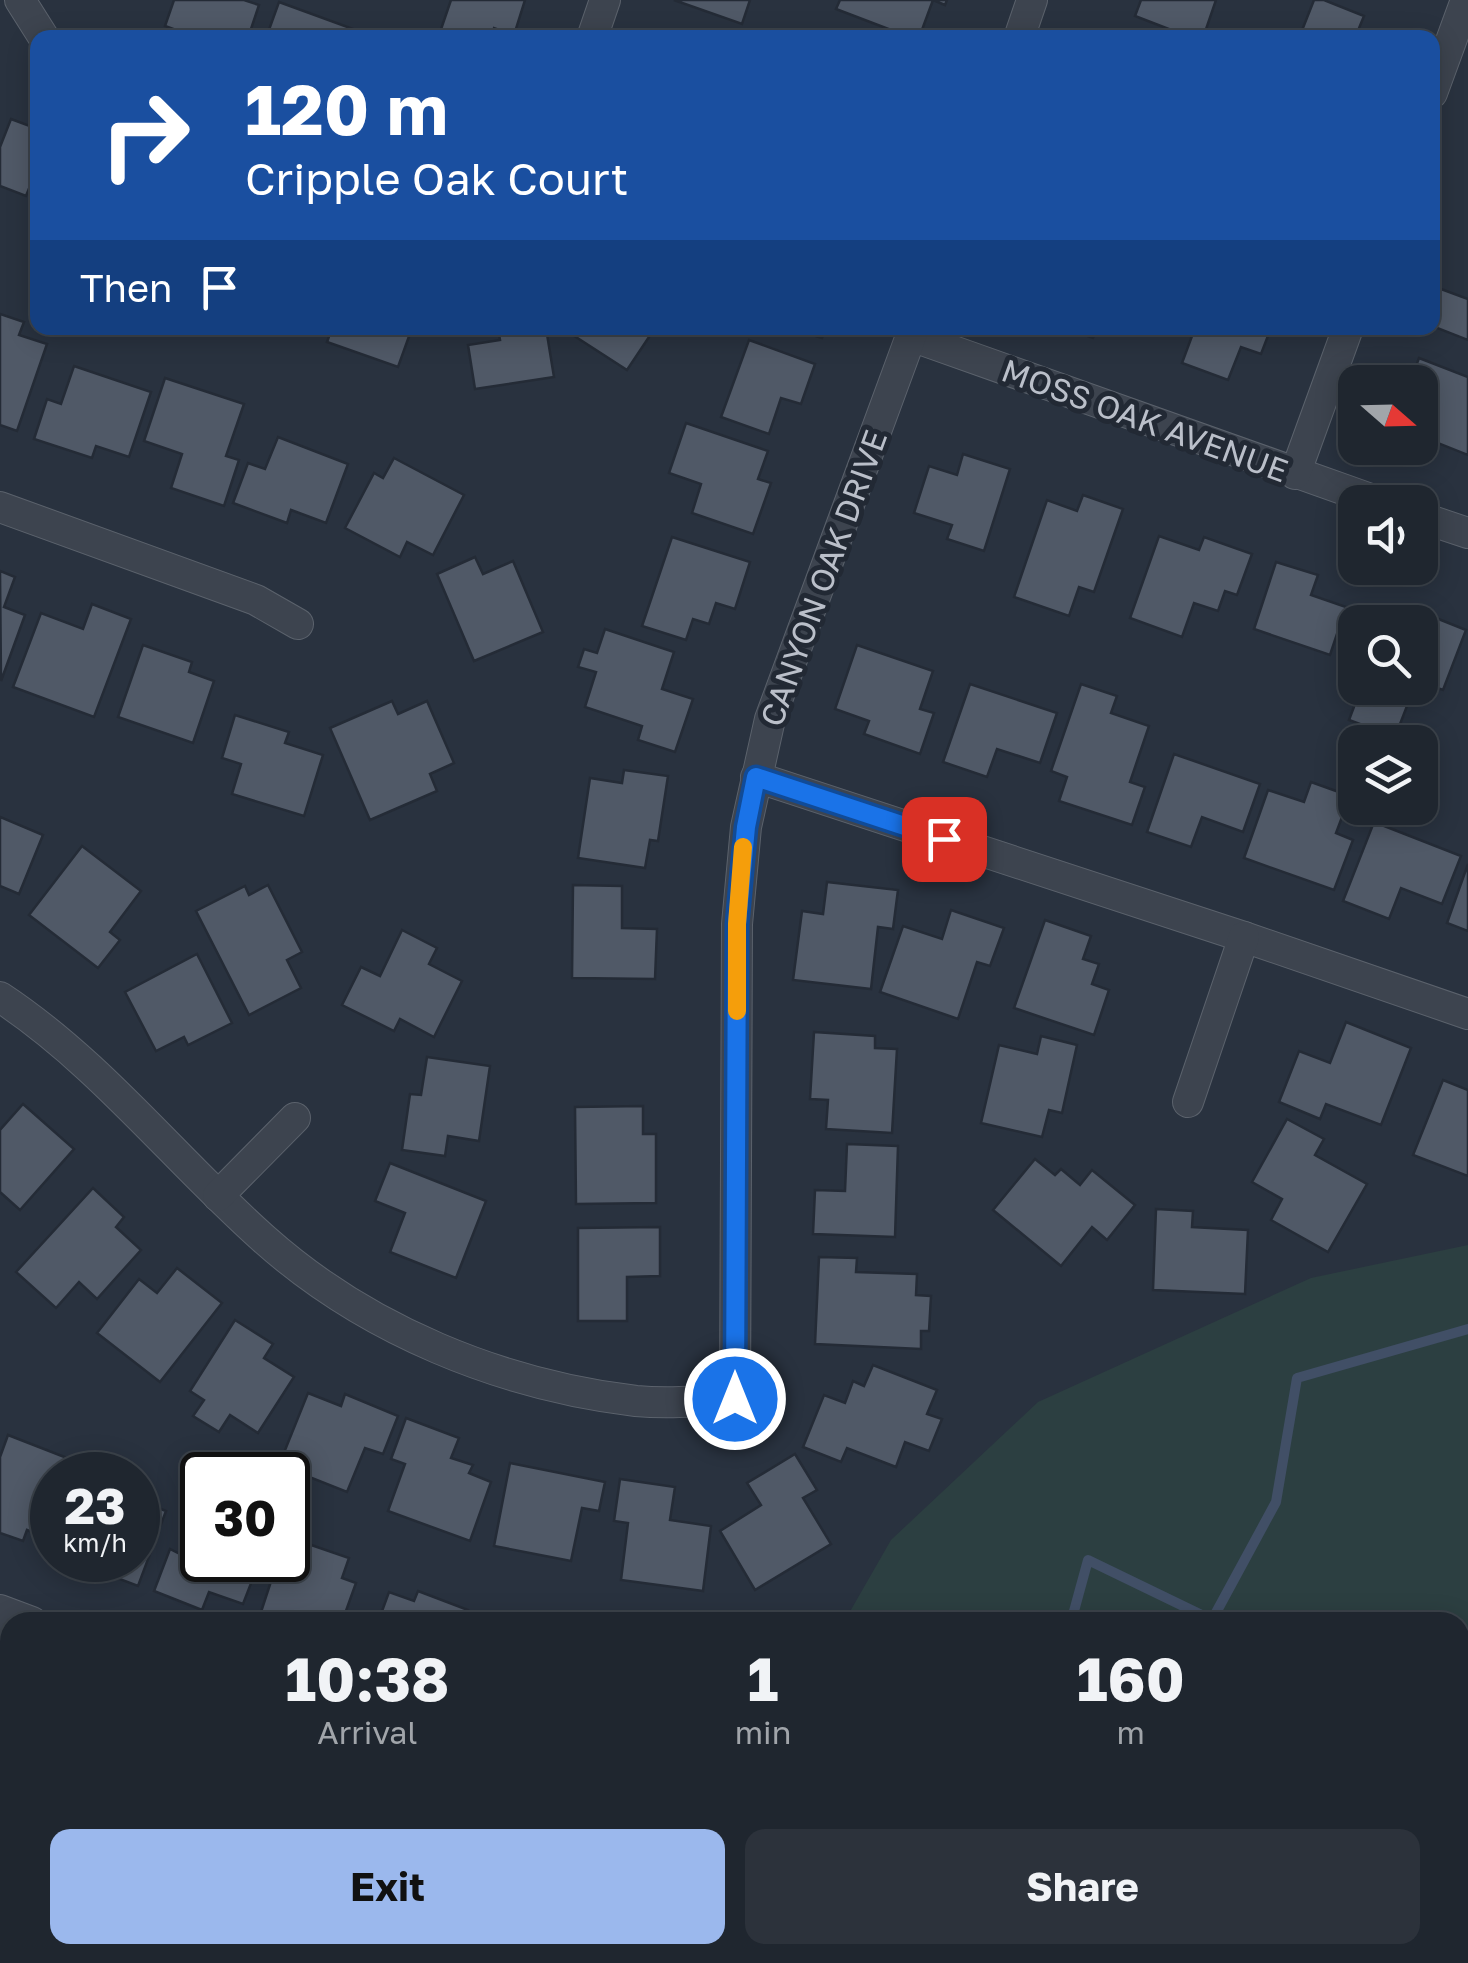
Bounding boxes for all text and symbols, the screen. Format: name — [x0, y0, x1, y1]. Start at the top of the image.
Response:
text: 120 m — [245, 66, 448, 150]
icon: right — [80, 70, 210, 200]
text: Cripple Oak Court — [245, 151, 629, 205]
icon: arrive — [192, 260, 247, 315]
text: Then — [80, 265, 172, 310]
street label: MOSS OAK AVENUE — [997, 351, 1293, 489]
north arrow — [1338, 365, 1438, 465]
map controls — [1338, 365, 1438, 825]
street label: CANYON OAK DRIVE — [752, 425, 894, 731]
button: sound — [1338, 485, 1438, 585]
button: search — [1338, 605, 1438, 705]
button: layers — [1338, 725, 1438, 825]
pin — [902, 797, 987, 882]
icon: arrive — [917, 812, 972, 867]
position arrow — [683, 1347, 787, 1451]
speed limit sign: 30 — [180, 1452, 310, 1582]
text: 23 — [64, 1475, 125, 1535]
text: km/h — [63, 1527, 127, 1558]
text: 10:38 — [285, 1642, 449, 1714]
text: 1 — [748, 1642, 779, 1714]
text: 160 — [1077, 1642, 1185, 1714]
text: Arrival — [317, 1713, 418, 1751]
text: min — [735, 1713, 791, 1751]
text: m — [1117, 1713, 1145, 1751]
button: Exit — [50, 1829, 725, 1944]
button: Share — [745, 1829, 1420, 1944]

